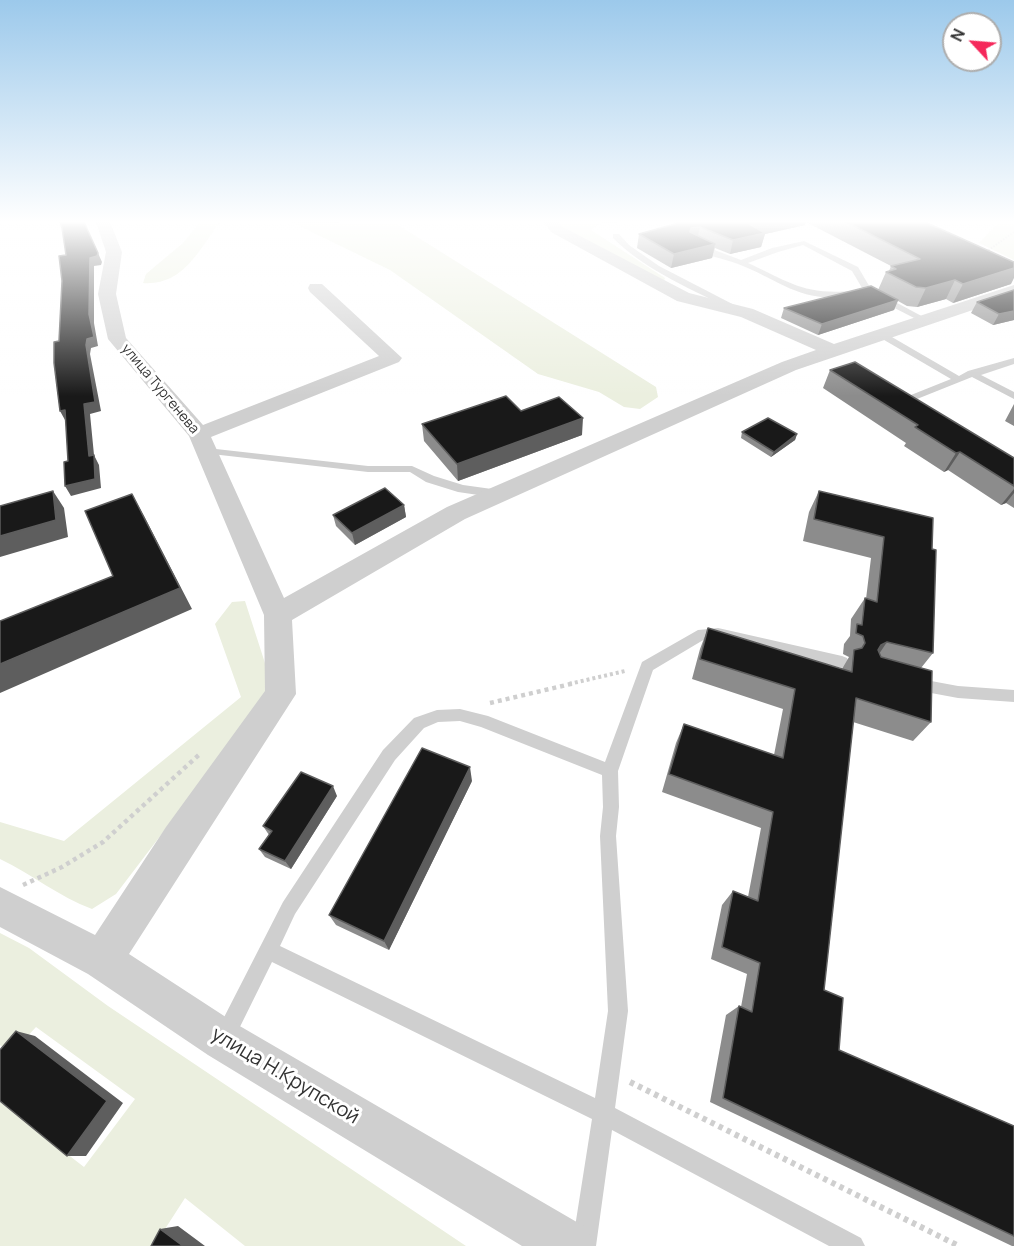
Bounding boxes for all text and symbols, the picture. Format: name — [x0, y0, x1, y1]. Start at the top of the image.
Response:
north arrow — [942, 12, 1002, 72]
text: N — [945, 25, 970, 45]
street label: улица Тургенева — [118, 341, 202, 437]
street label: улица Н.Крупской — [207, 1022, 363, 1130]

